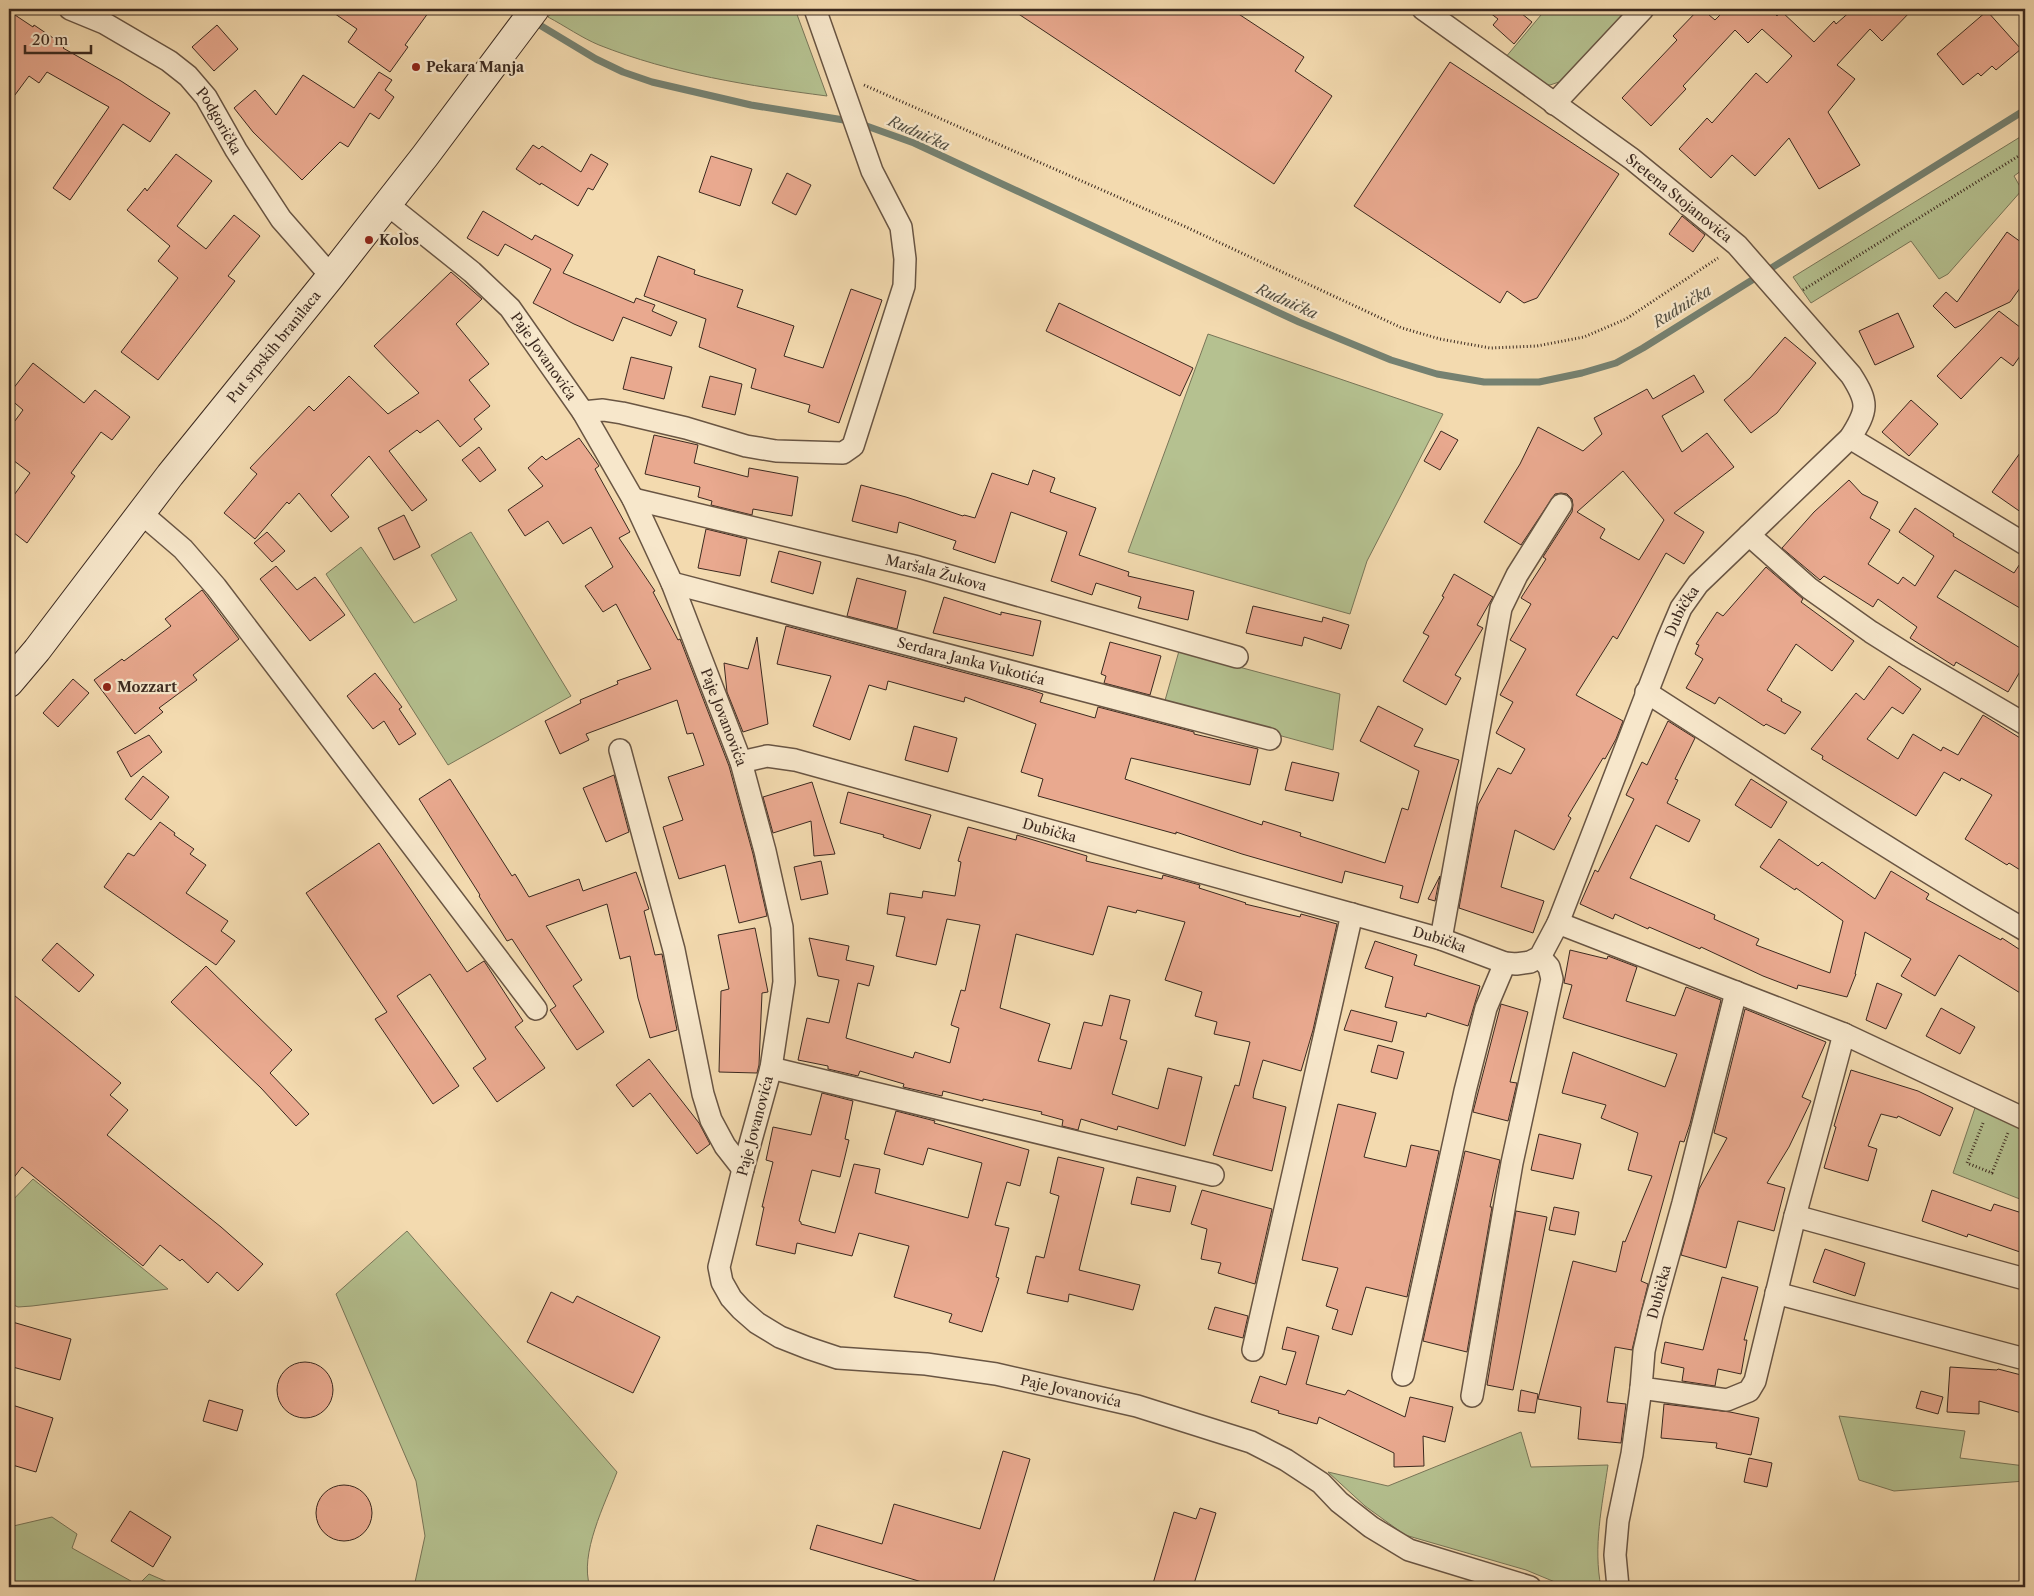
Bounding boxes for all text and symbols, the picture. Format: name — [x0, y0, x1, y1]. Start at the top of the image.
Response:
scale bar — [25, 22, 91, 54]
text: 20 m — [32, 30, 68, 49]
place label: Pekara Manja — [426, 58, 525, 76]
marker: Pekara Manja — [410, 61, 422, 73]
street label: Podgorička — [192, 83, 246, 158]
water label: Rudnička — [884, 111, 953, 155]
street label: Sretena Stojanovića — [1622, 150, 1736, 247]
place label: Kolos — [379, 231, 419, 249]
marker: Kolos — [363, 234, 375, 246]
water label: Rudnička — [1252, 279, 1321, 323]
water label: Rudnička — [1648, 281, 1715, 332]
street label: Put srpskih branilaca — [223, 287, 325, 407]
street label: Paje Jovanovića — [507, 309, 581, 404]
street label: Maršala Žukova — [884, 551, 989, 595]
street label: Dubička — [1661, 582, 1703, 639]
street label: Serdara Janka Vukotića — [895, 633, 1047, 689]
street label: Paje Jovanovića — [697, 666, 751, 769]
place label: Mozzart — [117, 678, 177, 696]
marker: Mozzart — [101, 681, 113, 693]
street label: Dubička — [1020, 814, 1079, 847]
street label: Dubička — [1411, 922, 1469, 957]
street label: Paje Jovanovića — [733, 1073, 777, 1178]
street label: Dubička — [1643, 1262, 1675, 1321]
street label: Paje Jovanovića — [1019, 1371, 1124, 1411]

